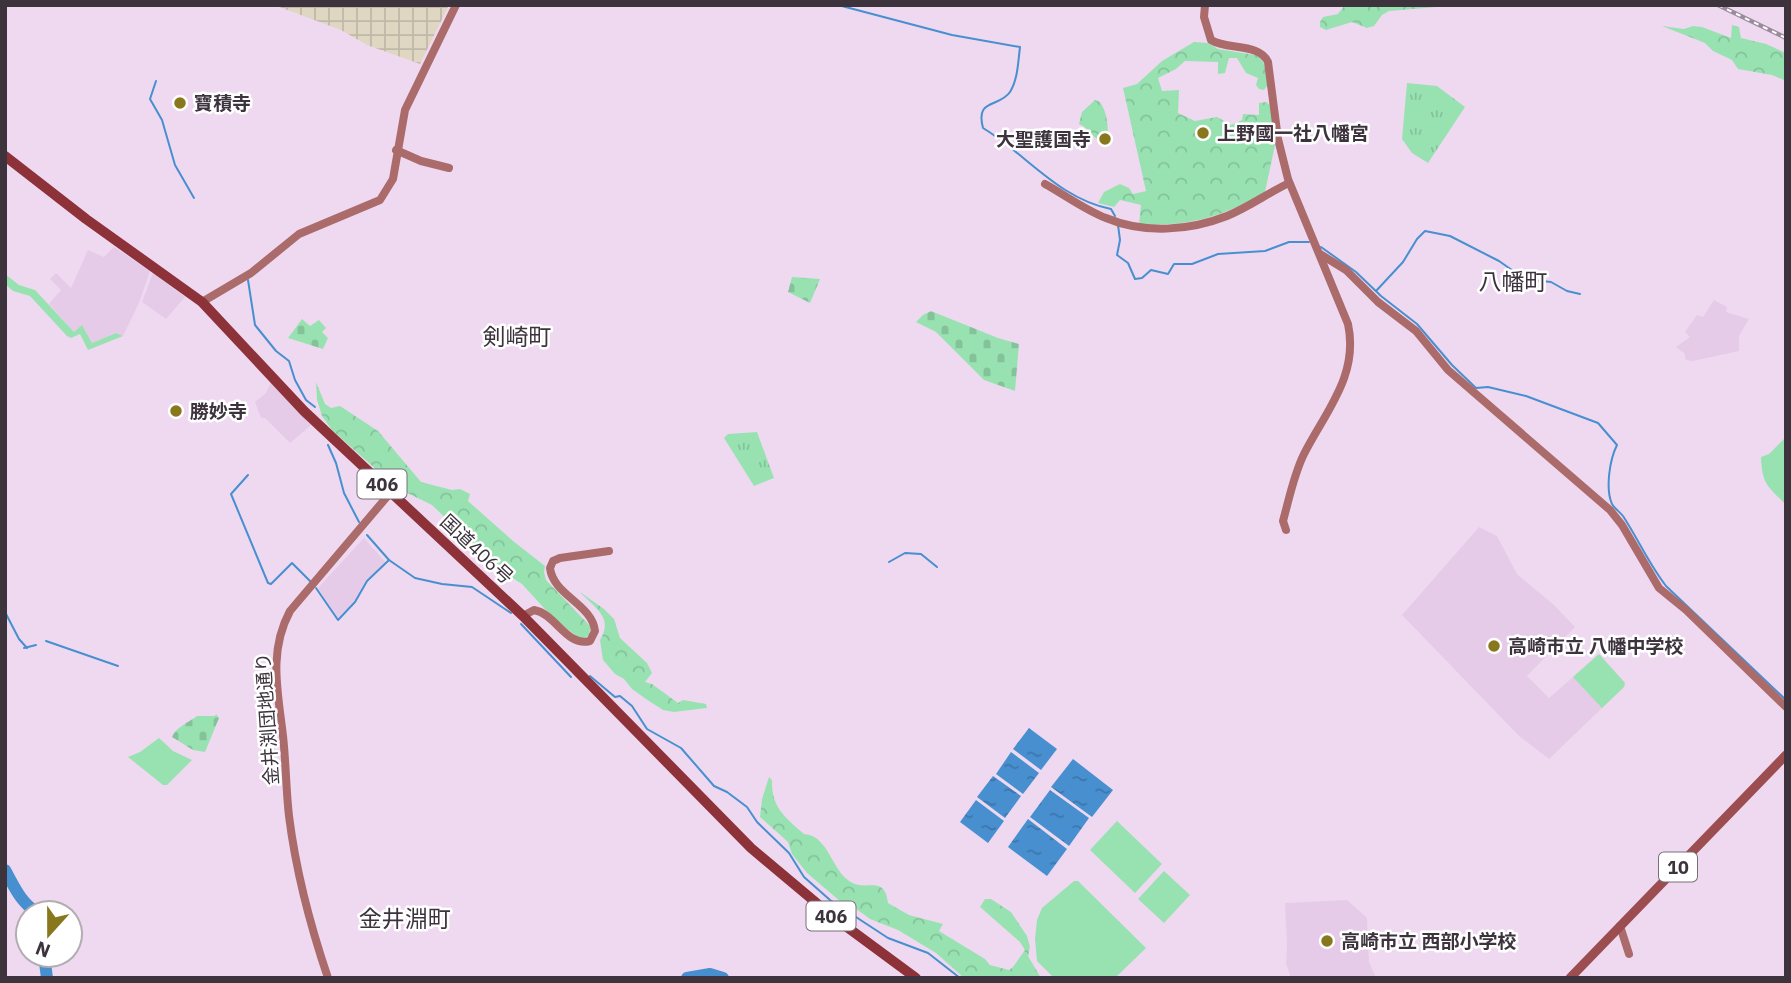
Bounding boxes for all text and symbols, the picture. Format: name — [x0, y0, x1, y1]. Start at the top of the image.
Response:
place label: 寶積寺 — [194, 91, 251, 115]
marker: 寶積寺 — [172, 95, 188, 111]
place label: 上野國一社八幡宮 — [1217, 121, 1369, 145]
marker: 上野國一社八幡宮 — [1195, 125, 1211, 141]
place label: 大聖護国寺 — [996, 127, 1091, 151]
marker: 大聖護国寺 — [1097, 131, 1113, 147]
district label: 八幡町 — [1479, 266, 1548, 296]
district label: 剣崎町 — [483, 321, 552, 351]
place label: 勝妙寺 — [190, 399, 247, 423]
marker: 勝妙寺 — [168, 403, 184, 419]
road number: 406 — [358, 470, 406, 498]
street label: 国道406号 — [435, 509, 519, 589]
place label: 高崎市立 八幡中学校 — [1508, 634, 1684, 658]
marker: 高崎市立 八幡中学校 — [1486, 638, 1502, 654]
street label: 金井渕団地通り — [250, 652, 284, 786]
road number: 10 — [1659, 852, 1697, 882]
north arrow — [14, 899, 84, 969]
road number: 406 — [806, 902, 856, 931]
district label: 金井淵町 — [359, 903, 451, 933]
place label: 高崎市立 西部小学校 — [1341, 929, 1517, 953]
marker: 高崎市立 西部小学校 — [1319, 933, 1335, 949]
text: N — [32, 936, 54, 964]

